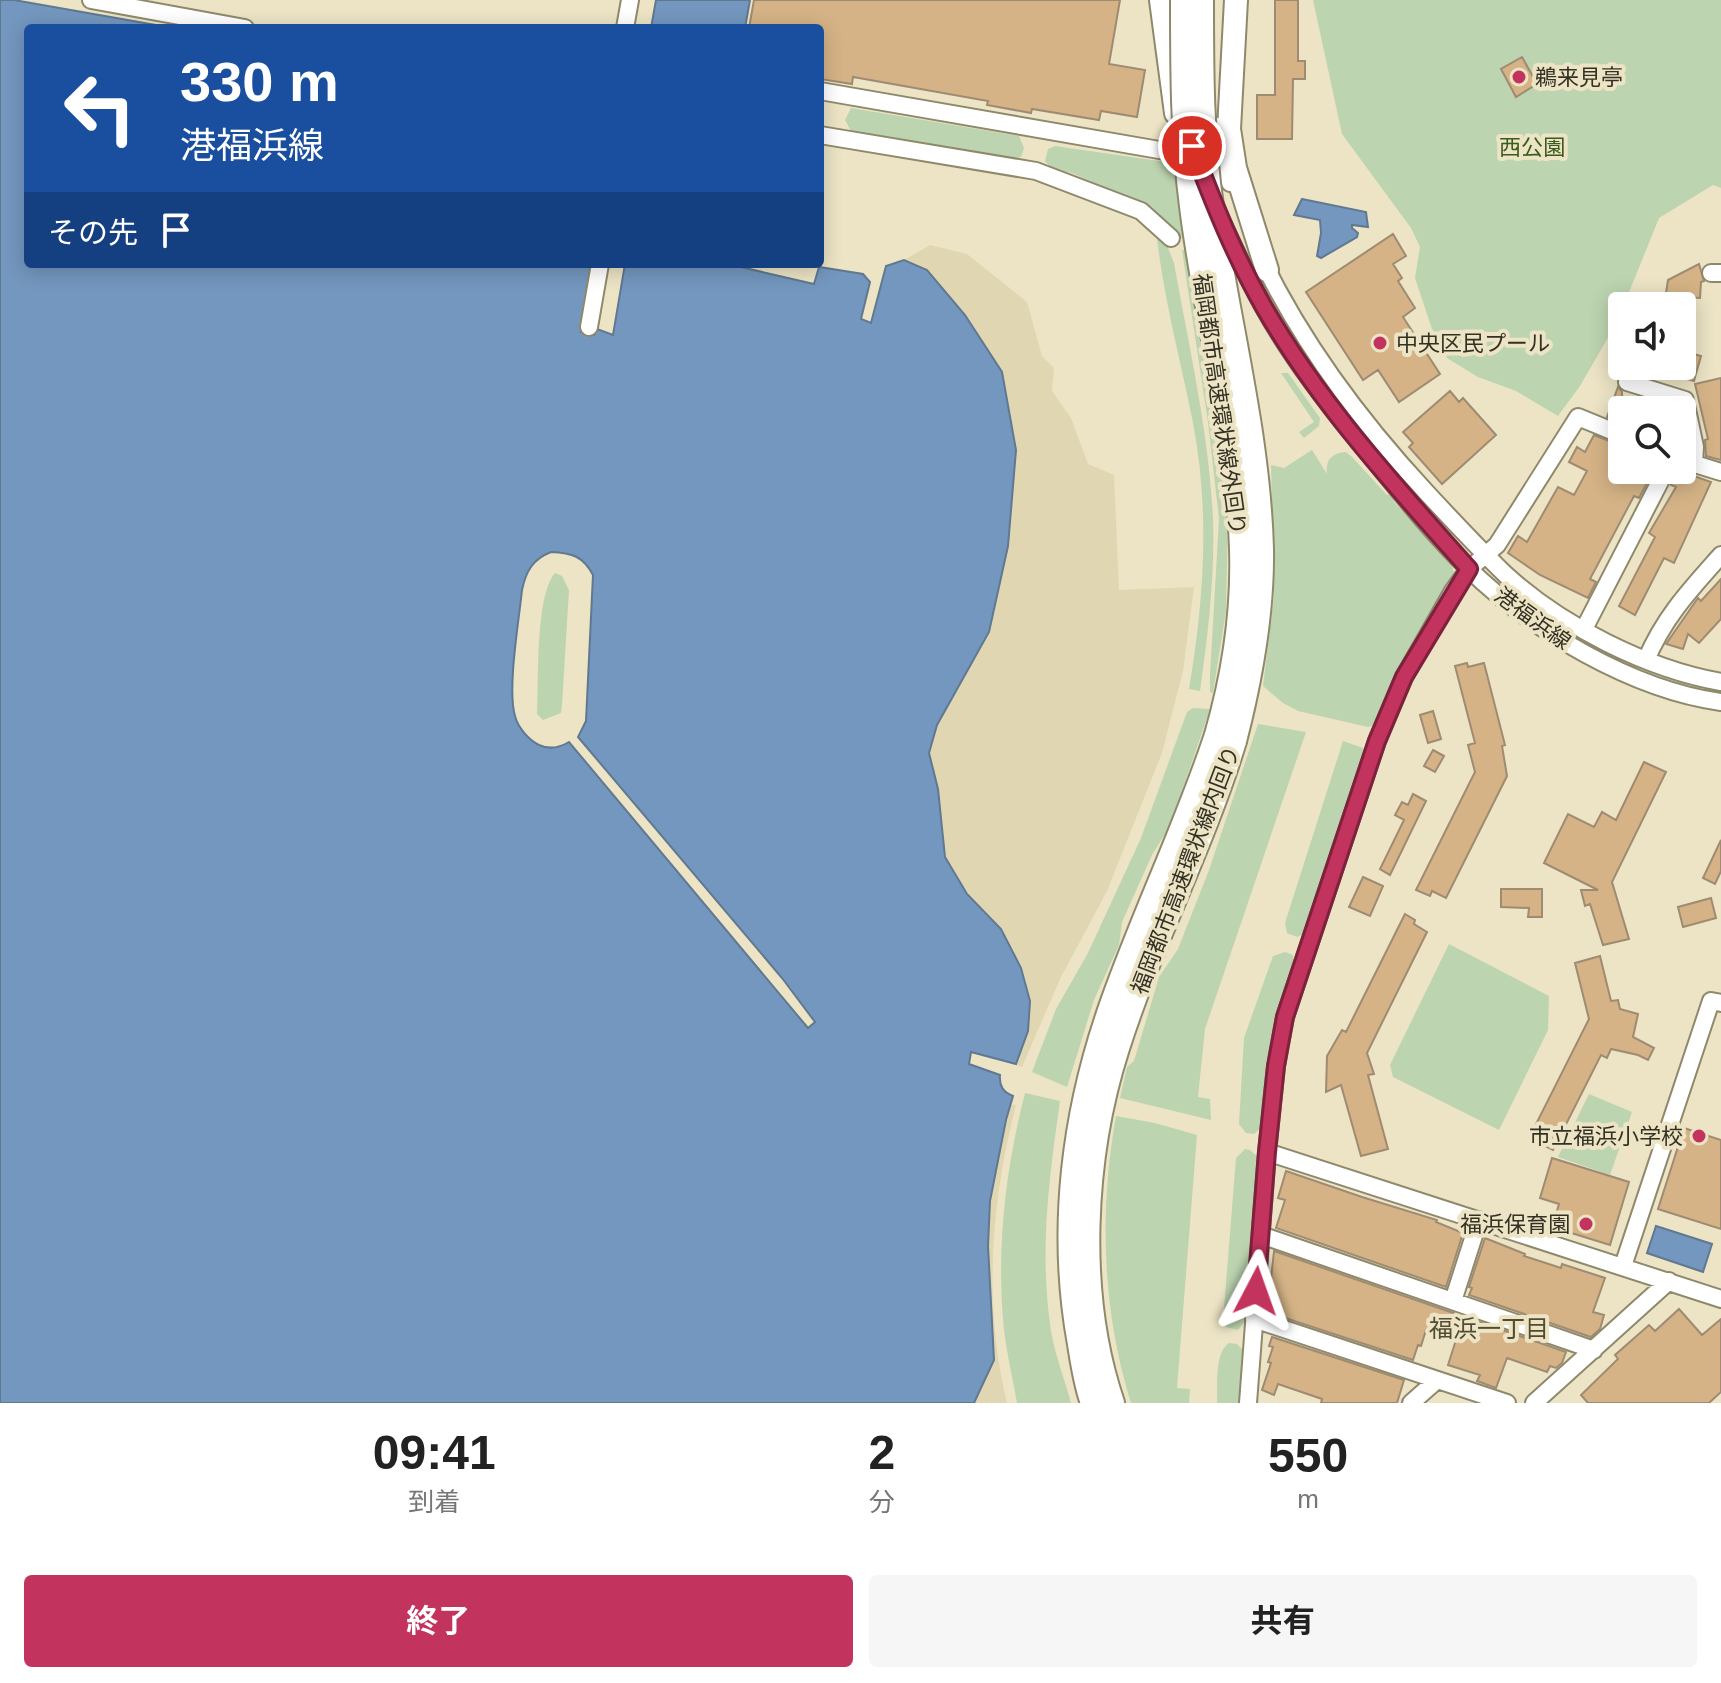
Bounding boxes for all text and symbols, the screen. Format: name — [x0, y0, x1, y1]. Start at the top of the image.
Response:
text: 330 m — [180, 50, 339, 113]
icon: left — [48, 56, 152, 160]
place label: 鵜来見亭 — [1535, 65, 1623, 90]
marker: 鵜来見亭 — [1510, 68, 1528, 86]
pin — [1158, 112, 1226, 180]
icon: arrive — [1170, 124, 1214, 168]
text: 港福浜線 — [180, 125, 324, 166]
park label: 西公園 — [1499, 135, 1565, 160]
icon: arrive — [154, 208, 198, 252]
text: その先 — [48, 216, 138, 249]
street label: 福岡都市高速環状線外回り — [1189, 272, 1250, 537]
map controls — [1608, 292, 1696, 484]
button: sound — [1608, 292, 1696, 380]
place label: 中央区民プール — [1396, 331, 1550, 356]
marker: 中央区民プール — [1371, 334, 1389, 352]
button: search — [1608, 396, 1696, 484]
street label: 港福浜線 — [1490, 582, 1576, 654]
street label: 福岡都市高速環状線内回り — [1126, 742, 1244, 998]
place label: 市立福浜小学校 — [1529, 1124, 1683, 1149]
marker: 市立福浜小学校 — [1690, 1127, 1708, 1145]
place label: 福浜保育園 — [1460, 1212, 1570, 1237]
marker: 福浜保育園 — [1577, 1215, 1595, 1233]
position arrow — [1214, 1249, 1298, 1333]
district label: 福浜一丁目 — [1429, 1315, 1549, 1342]
text: 09:41 — [373, 1426, 496, 1479]
text: 2 — [868, 1426, 895, 1479]
text: 550 — [1268, 1429, 1348, 1482]
text: m — [1297, 1484, 1319, 1514]
text: 到着 — [408, 1487, 460, 1517]
text: 分 — [869, 1487, 895, 1517]
button: 終了 — [24, 1575, 853, 1667]
button: 共有 — [869, 1575, 1697, 1667]

